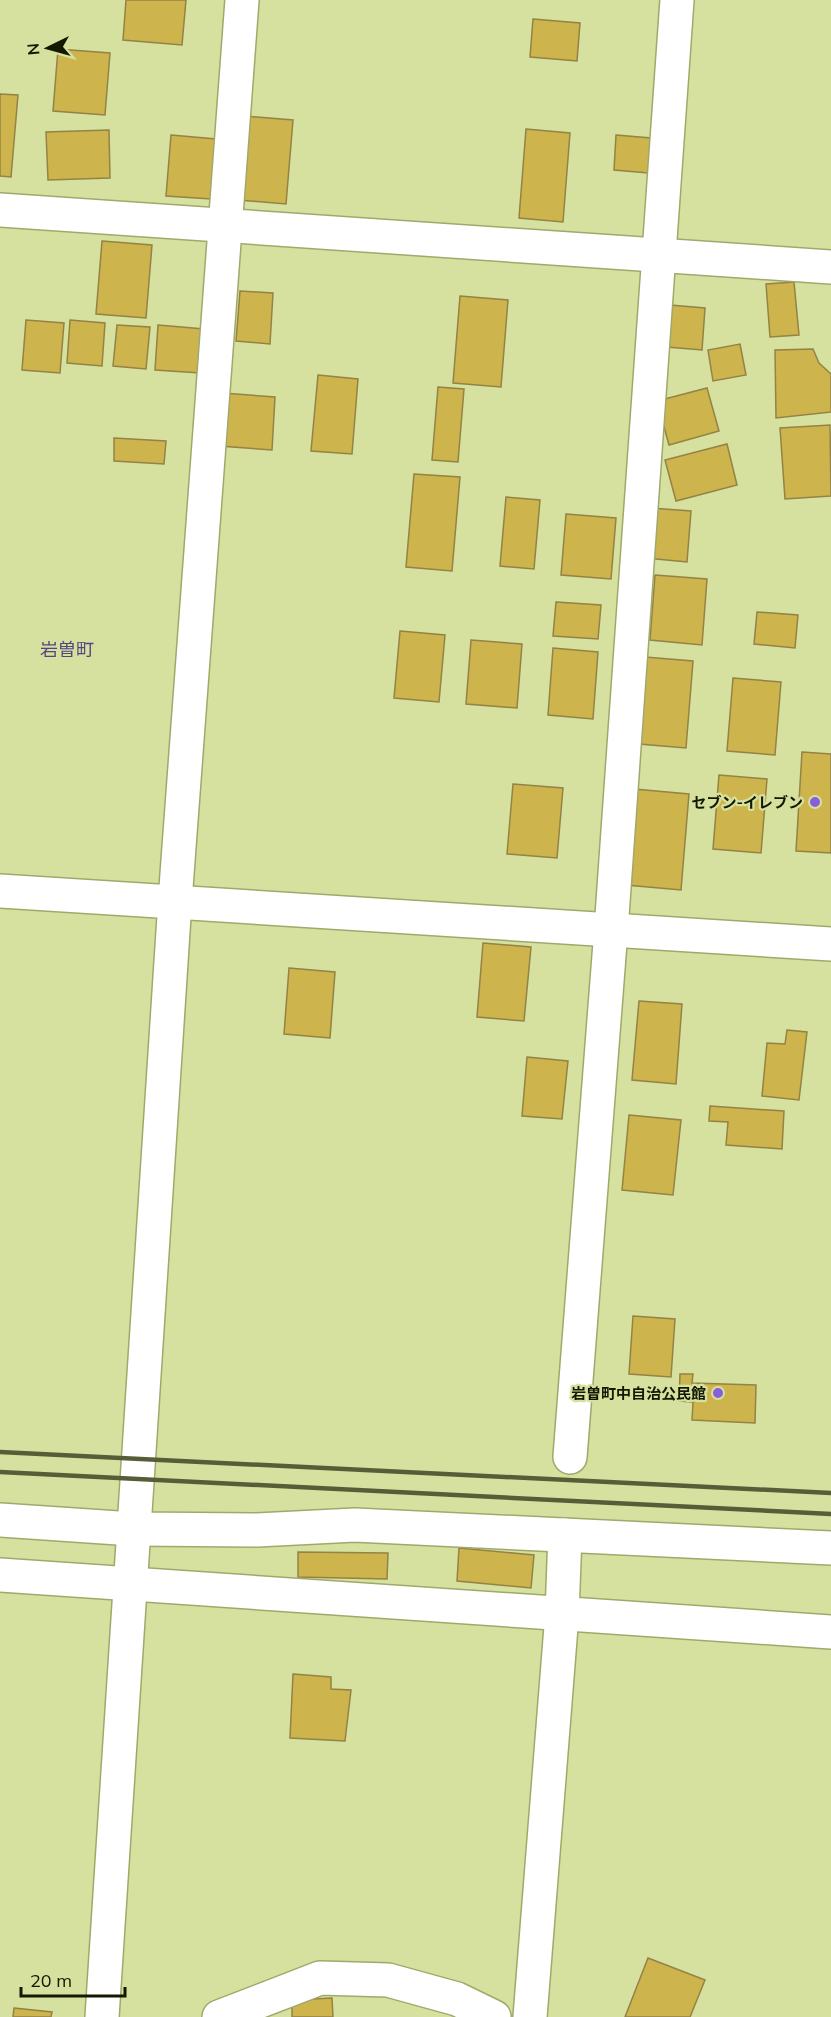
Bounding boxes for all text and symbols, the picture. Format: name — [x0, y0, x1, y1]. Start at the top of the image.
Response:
north arrow — [18, 18, 78, 78]
text: N — [23, 42, 44, 56]
district label: 岩曽町 — [40, 638, 94, 661]
place label: セブン-イレブン — [691, 793, 803, 812]
marker: セブン-イレブン — [808, 795, 822, 809]
place label: 岩曽町中自治公民館 — [571, 1384, 706, 1403]
marker: 岩曽町中自治公民館 — [711, 1386, 725, 1400]
scale bar — [21, 1960, 124, 1998]
text: 20 m — [30, 1969, 72, 1992]

